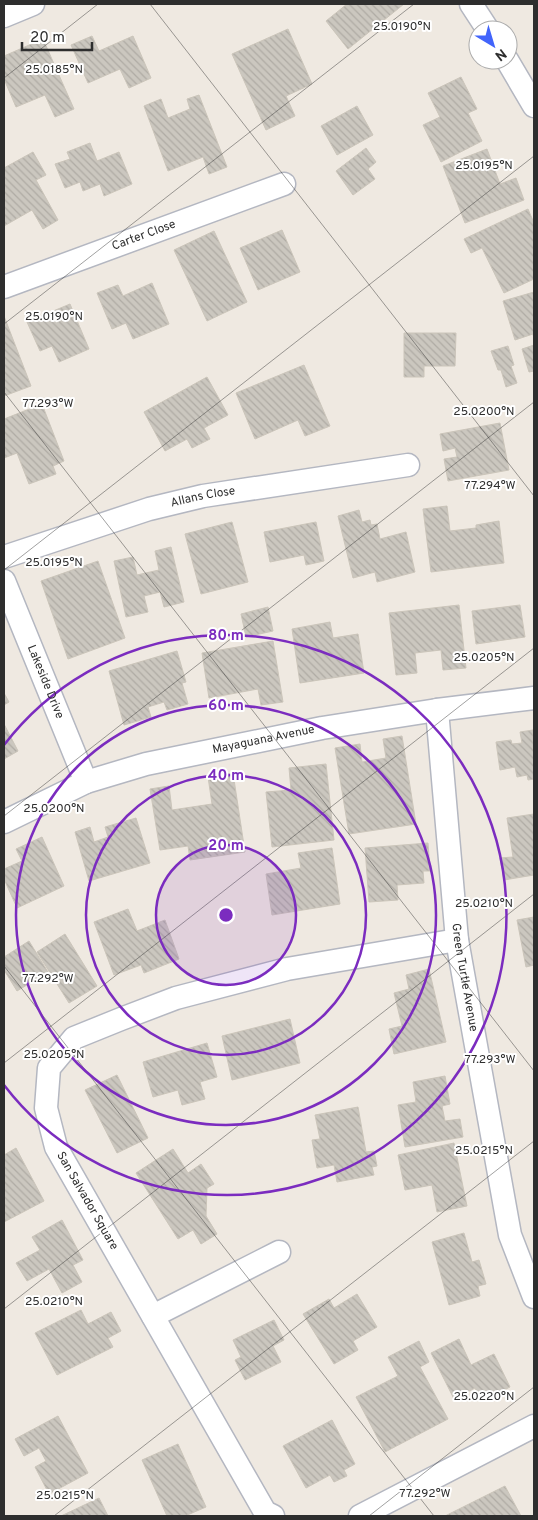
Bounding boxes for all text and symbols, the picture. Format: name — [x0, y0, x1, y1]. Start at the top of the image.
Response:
text: 25.0190°N — [373, 19, 431, 35]
scale bar — [22, 20, 92, 52]
north arrow — [468, 20, 518, 70]
text: 20 m — [30, 29, 65, 48]
text: N — [491, 44, 509, 64]
text: 25.0185°N — [25, 62, 83, 78]
text: 25.0195°N — [455, 158, 513, 174]
street label: Carter Close — [110, 216, 178, 255]
text: 25.0190°N — [25, 309, 83, 325]
text: 77.293°W — [22, 396, 74, 412]
text: 25.0200°N — [453, 404, 515, 420]
text: 77.294°W — [464, 478, 516, 494]
street label: Allans Close — [169, 483, 236, 512]
text: 25.0195°N — [25, 555, 83, 571]
text: 80 m — [208, 627, 244, 646]
street label: Lakeside Drive — [23, 643, 67, 721]
text: 25.0205°N — [453, 650, 515, 666]
text: 60 m — [208, 697, 244, 716]
street label: Mayaguana Avenue — [211, 722, 316, 758]
text: 40 m — [208, 767, 244, 786]
text: 25.0200°N — [23, 801, 85, 817]
text: 20 m — [208, 837, 244, 856]
text: 25.0210°N — [455, 896, 513, 912]
centre of rings — [217, 906, 235, 924]
street label: Green Turtle Avenue — [448, 923, 481, 1033]
text: 77.292°W — [22, 971, 74, 987]
text: 25.0205°N — [23, 1047, 85, 1063]
text: 77.293°W — [464, 1052, 516, 1068]
text: 25.0215°N — [455, 1143, 513, 1159]
street label: San Salvador Square — [52, 1149, 122, 1253]
text: 25.0210°N — [25, 1294, 83, 1310]
text: 25.0220°N — [454, 1389, 515, 1405]
text: 77.292°W — [399, 1486, 451, 1502]
text: 25.0215°N — [36, 1488, 94, 1504]

